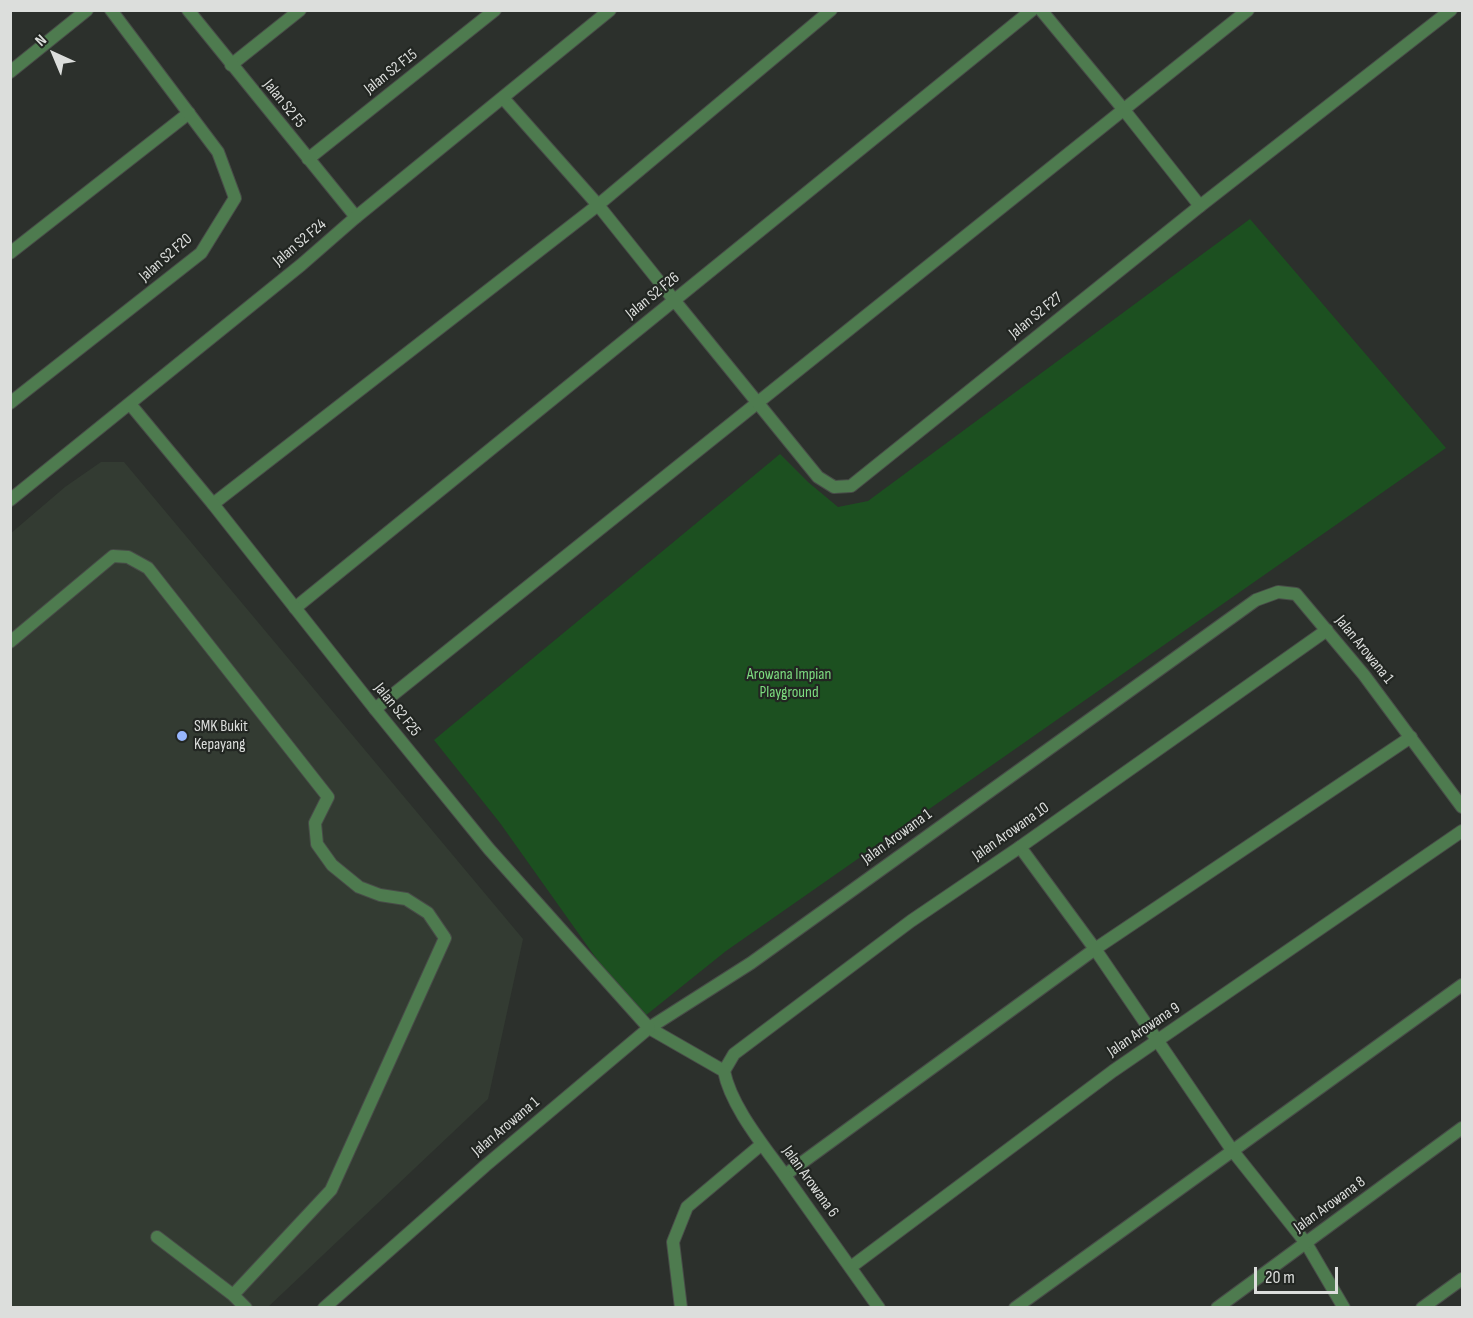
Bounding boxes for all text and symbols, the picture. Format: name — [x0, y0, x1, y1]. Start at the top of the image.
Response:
north arrow — [24, 24, 84, 84]
text: N — [31, 31, 51, 50]
street label: Jalan S2 F15 — [361, 45, 421, 99]
street label: Jalan S2 F5 — [259, 76, 309, 132]
street label: Jalan S2 F24 — [270, 215, 330, 271]
street label: Jalan S2 F20 — [136, 230, 196, 286]
street label: Jalan S2 F26 — [622, 268, 684, 324]
street label: Jalan S2 F27 — [1005, 289, 1067, 343]
street label: Jalan Arowana 1 — [1331, 612, 1397, 688]
park label: Arowana Impian Playground — [747, 665, 831, 703]
street label: Jalan S2 F25 — [370, 679, 424, 741]
place label: SMK Bukit Kepayang — [194, 717, 248, 755]
marker: SMK Bukit Kepayang — [175, 729, 189, 743]
street label: Jalan Arowana 10 — [969, 799, 1053, 865]
street label: Jalan Arowana 1 — [858, 805, 936, 869]
street label: Jalan Arowana 9 — [1104, 999, 1184, 1061]
street label: Jalan Arowana 1 — [468, 1093, 544, 1161]
street label: Jalan Arowana 6 — [778, 1143, 842, 1221]
street label: Jalan Arowana 8 — [1291, 1173, 1369, 1237]
scale bar — [1257, 1255, 1341, 1293]
text: 20 m — [1265, 1267, 1295, 1288]

